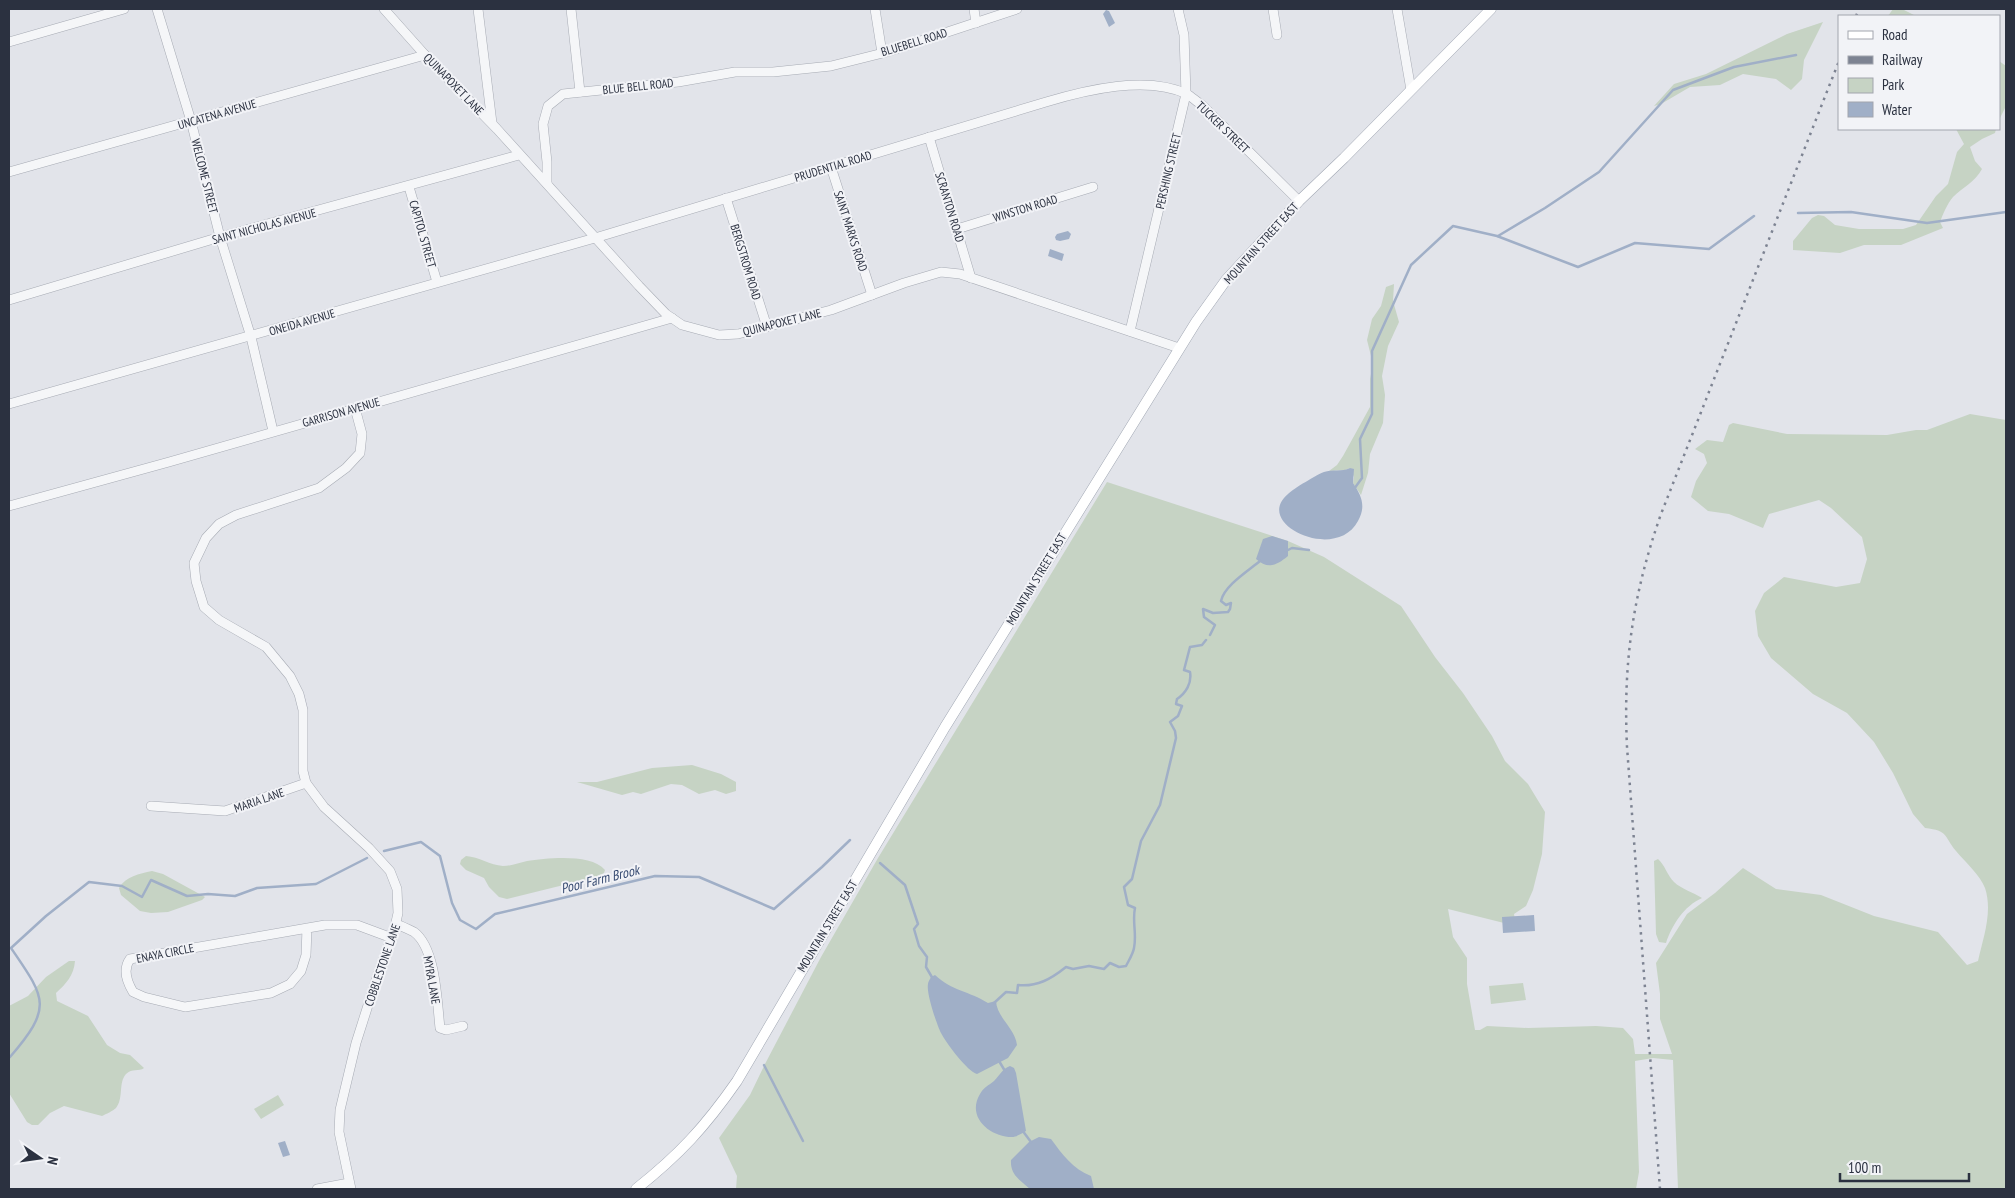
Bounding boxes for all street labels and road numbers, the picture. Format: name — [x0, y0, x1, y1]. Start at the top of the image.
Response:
street label: BLUEBELL ROAD — [879, 25, 949, 59]
street label: QUINAPOXET LANE — [421, 50, 487, 118]
street label: BLUE BELL ROAD — [602, 75, 674, 97]
street label: UNCATENA AVENUE — [176, 96, 258, 132]
street label: TUCKER STREET — [1193, 98, 1253, 157]
street label: PERSHING STREET — [1152, 131, 1184, 210]
street label: WELCOME STREET — [188, 137, 222, 216]
street label: PRUDENTIAL ROAD — [793, 147, 873, 185]
street label: SCRANTON ROAD — [932, 170, 968, 244]
street label: SAINT MARKS ROAD — [831, 189, 871, 273]
street label: WINSTON ROAD — [991, 191, 1059, 225]
street label: CAPITOL STREET — [406, 198, 440, 270]
street label: MOUNTAIN STREET EAST — [1220, 199, 1302, 287]
street label: SAINT NICHOLAS AVENUE — [210, 205, 318, 247]
street label: BERGSTROM ROAD — [727, 222, 765, 302]
street label: ONEIDA AVENUE — [267, 305, 337, 339]
street label: QUINAPOXET LANE — [741, 305, 823, 339]
street label: GARRISON AVENUE — [300, 394, 382, 430]
street label: MOUNTAIN STREET EAST — [1003, 530, 1070, 628]
street label: MARIA LANE — [232, 784, 286, 816]
street label: MOUNTAIN STREET EAST — [794, 877, 861, 975]
street label: COBBLESTONE LANE — [361, 922, 403, 1008]
street label: ENAYA CIRCLE — [135, 940, 195, 966]
street label: MYRA LANE — [420, 955, 444, 1005]

